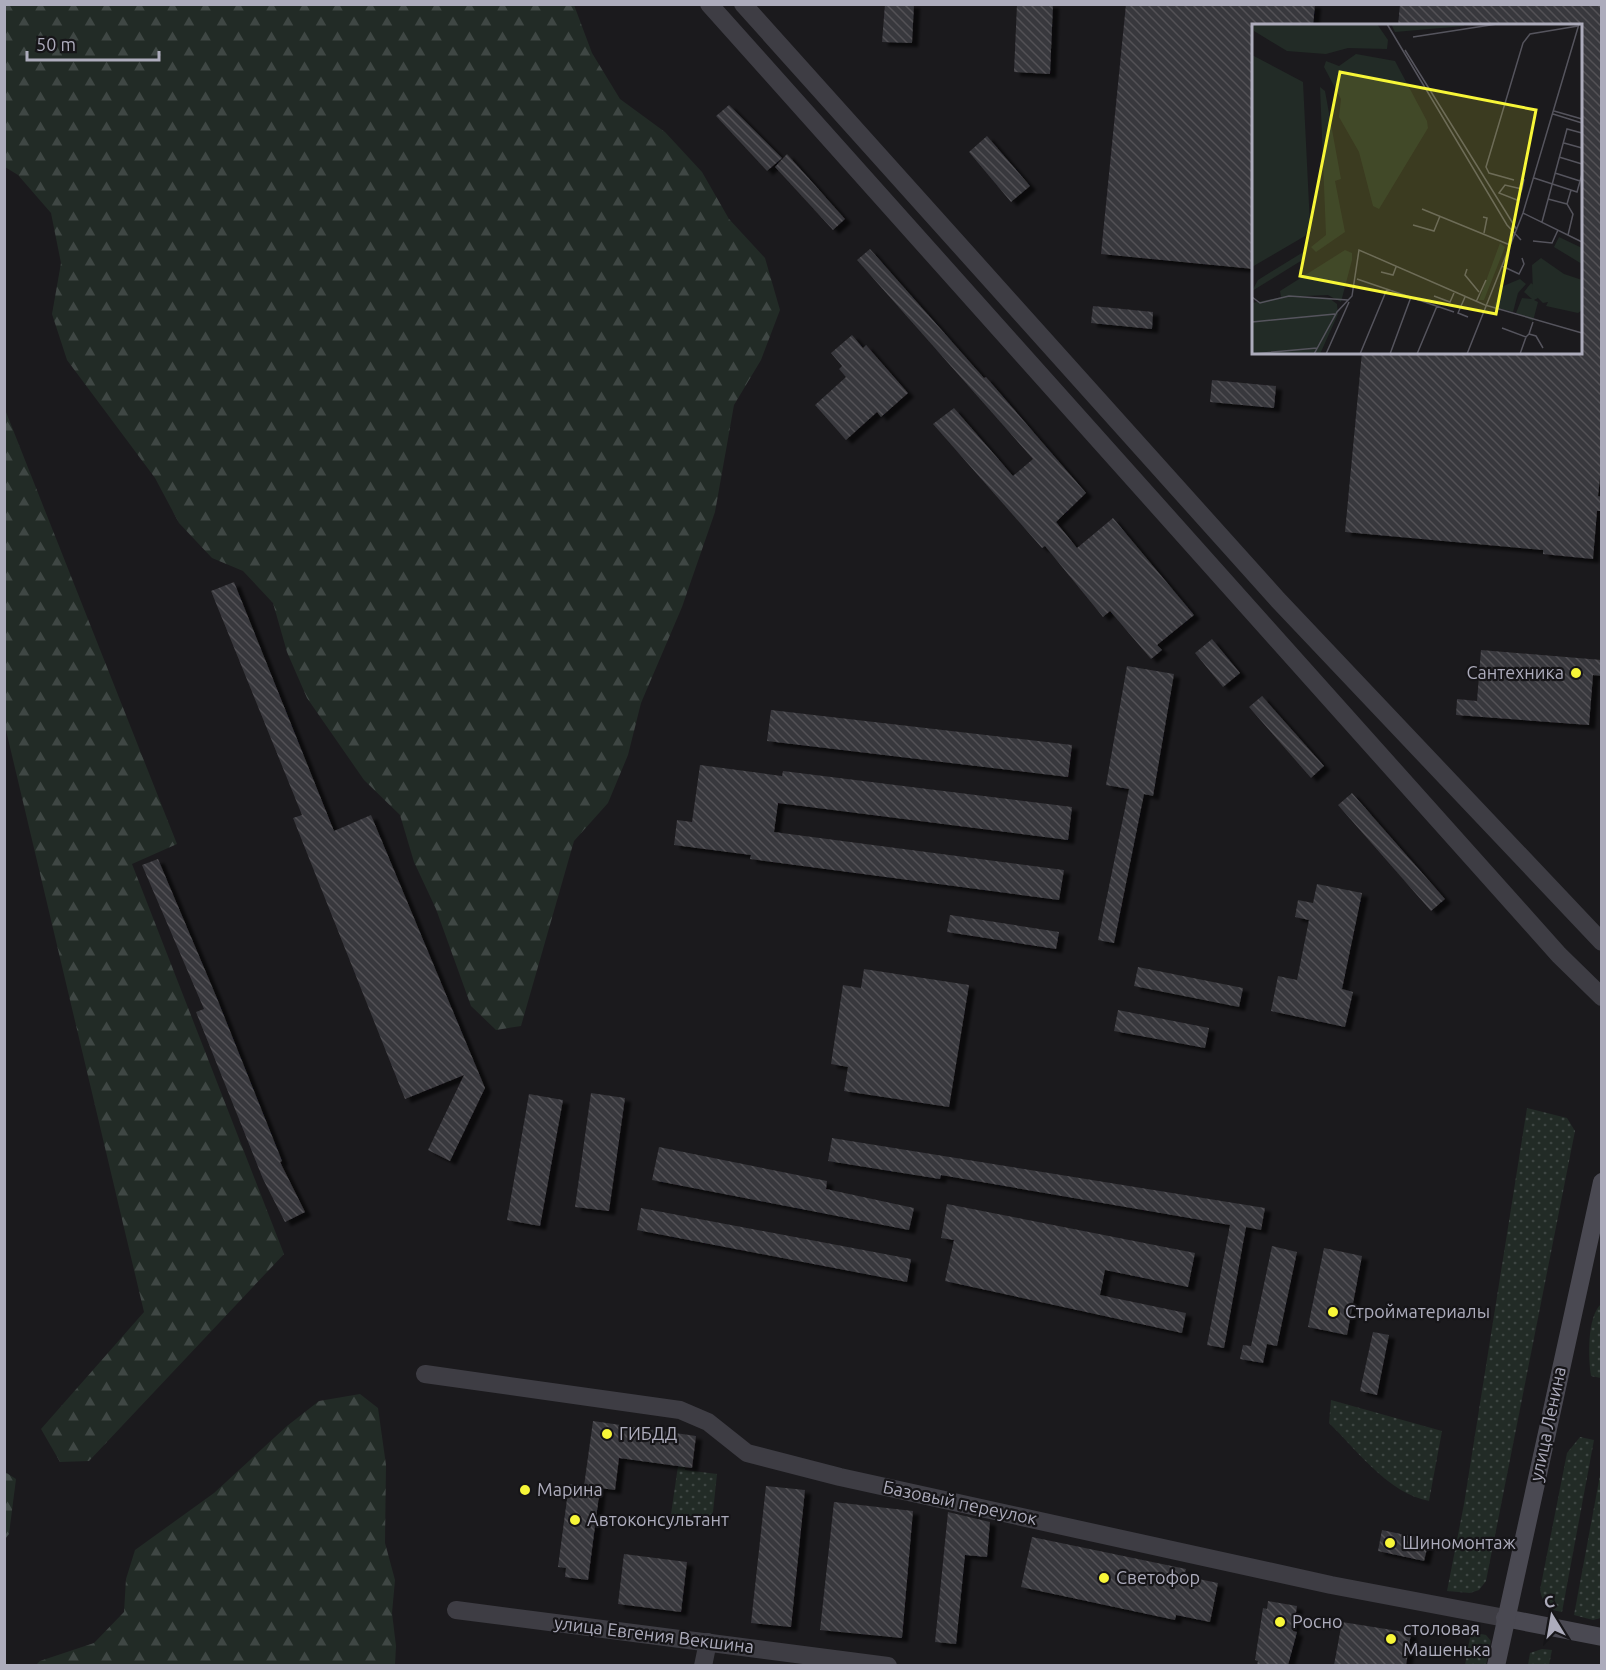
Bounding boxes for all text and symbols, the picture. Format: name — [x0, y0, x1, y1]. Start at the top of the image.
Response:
scale bar — [27, 24, 159, 62]
inset map — [1252, 24, 1582, 354]
text: 50 m — [36, 34, 76, 54]
place label: Сантехника — [1467, 662, 1564, 682]
marker: Сантехника — [1569, 666, 1583, 680]
place label: Стройматериалы — [1345, 1301, 1490, 1321]
marker: Стройматериалы — [1326, 1305, 1340, 1319]
street label: улица Ленина — [1525, 1365, 1569, 1483]
place label: ГИБДД — [619, 1423, 677, 1443]
marker: ГИБДД — [600, 1427, 614, 1441]
street label: Базовый переулок — [881, 1476, 1039, 1528]
place label: Марина — [537, 1479, 603, 1499]
marker: Марина — [518, 1483, 532, 1497]
place label: Автоконсультант — [587, 1509, 729, 1529]
marker: Автоконсультант — [568, 1513, 582, 1527]
place label: Шиномонтаж — [1402, 1532, 1517, 1552]
marker: Шиномонтаж — [1383, 1536, 1397, 1550]
place label: Светофор — [1116, 1567, 1200, 1587]
marker: Светофор — [1097, 1571, 1111, 1585]
north arrow — [1522, 1586, 1582, 1646]
text: С — [1542, 1591, 1556, 1611]
place label: Росно — [1292, 1611, 1343, 1631]
street label: улица Евгения Векшина — [553, 1612, 755, 1656]
marker: Росно — [1273, 1615, 1287, 1629]
place label: cтоловая Машенька — [1403, 1618, 1491, 1659]
marker: cтоловая Машенька — [1384, 1632, 1398, 1646]

